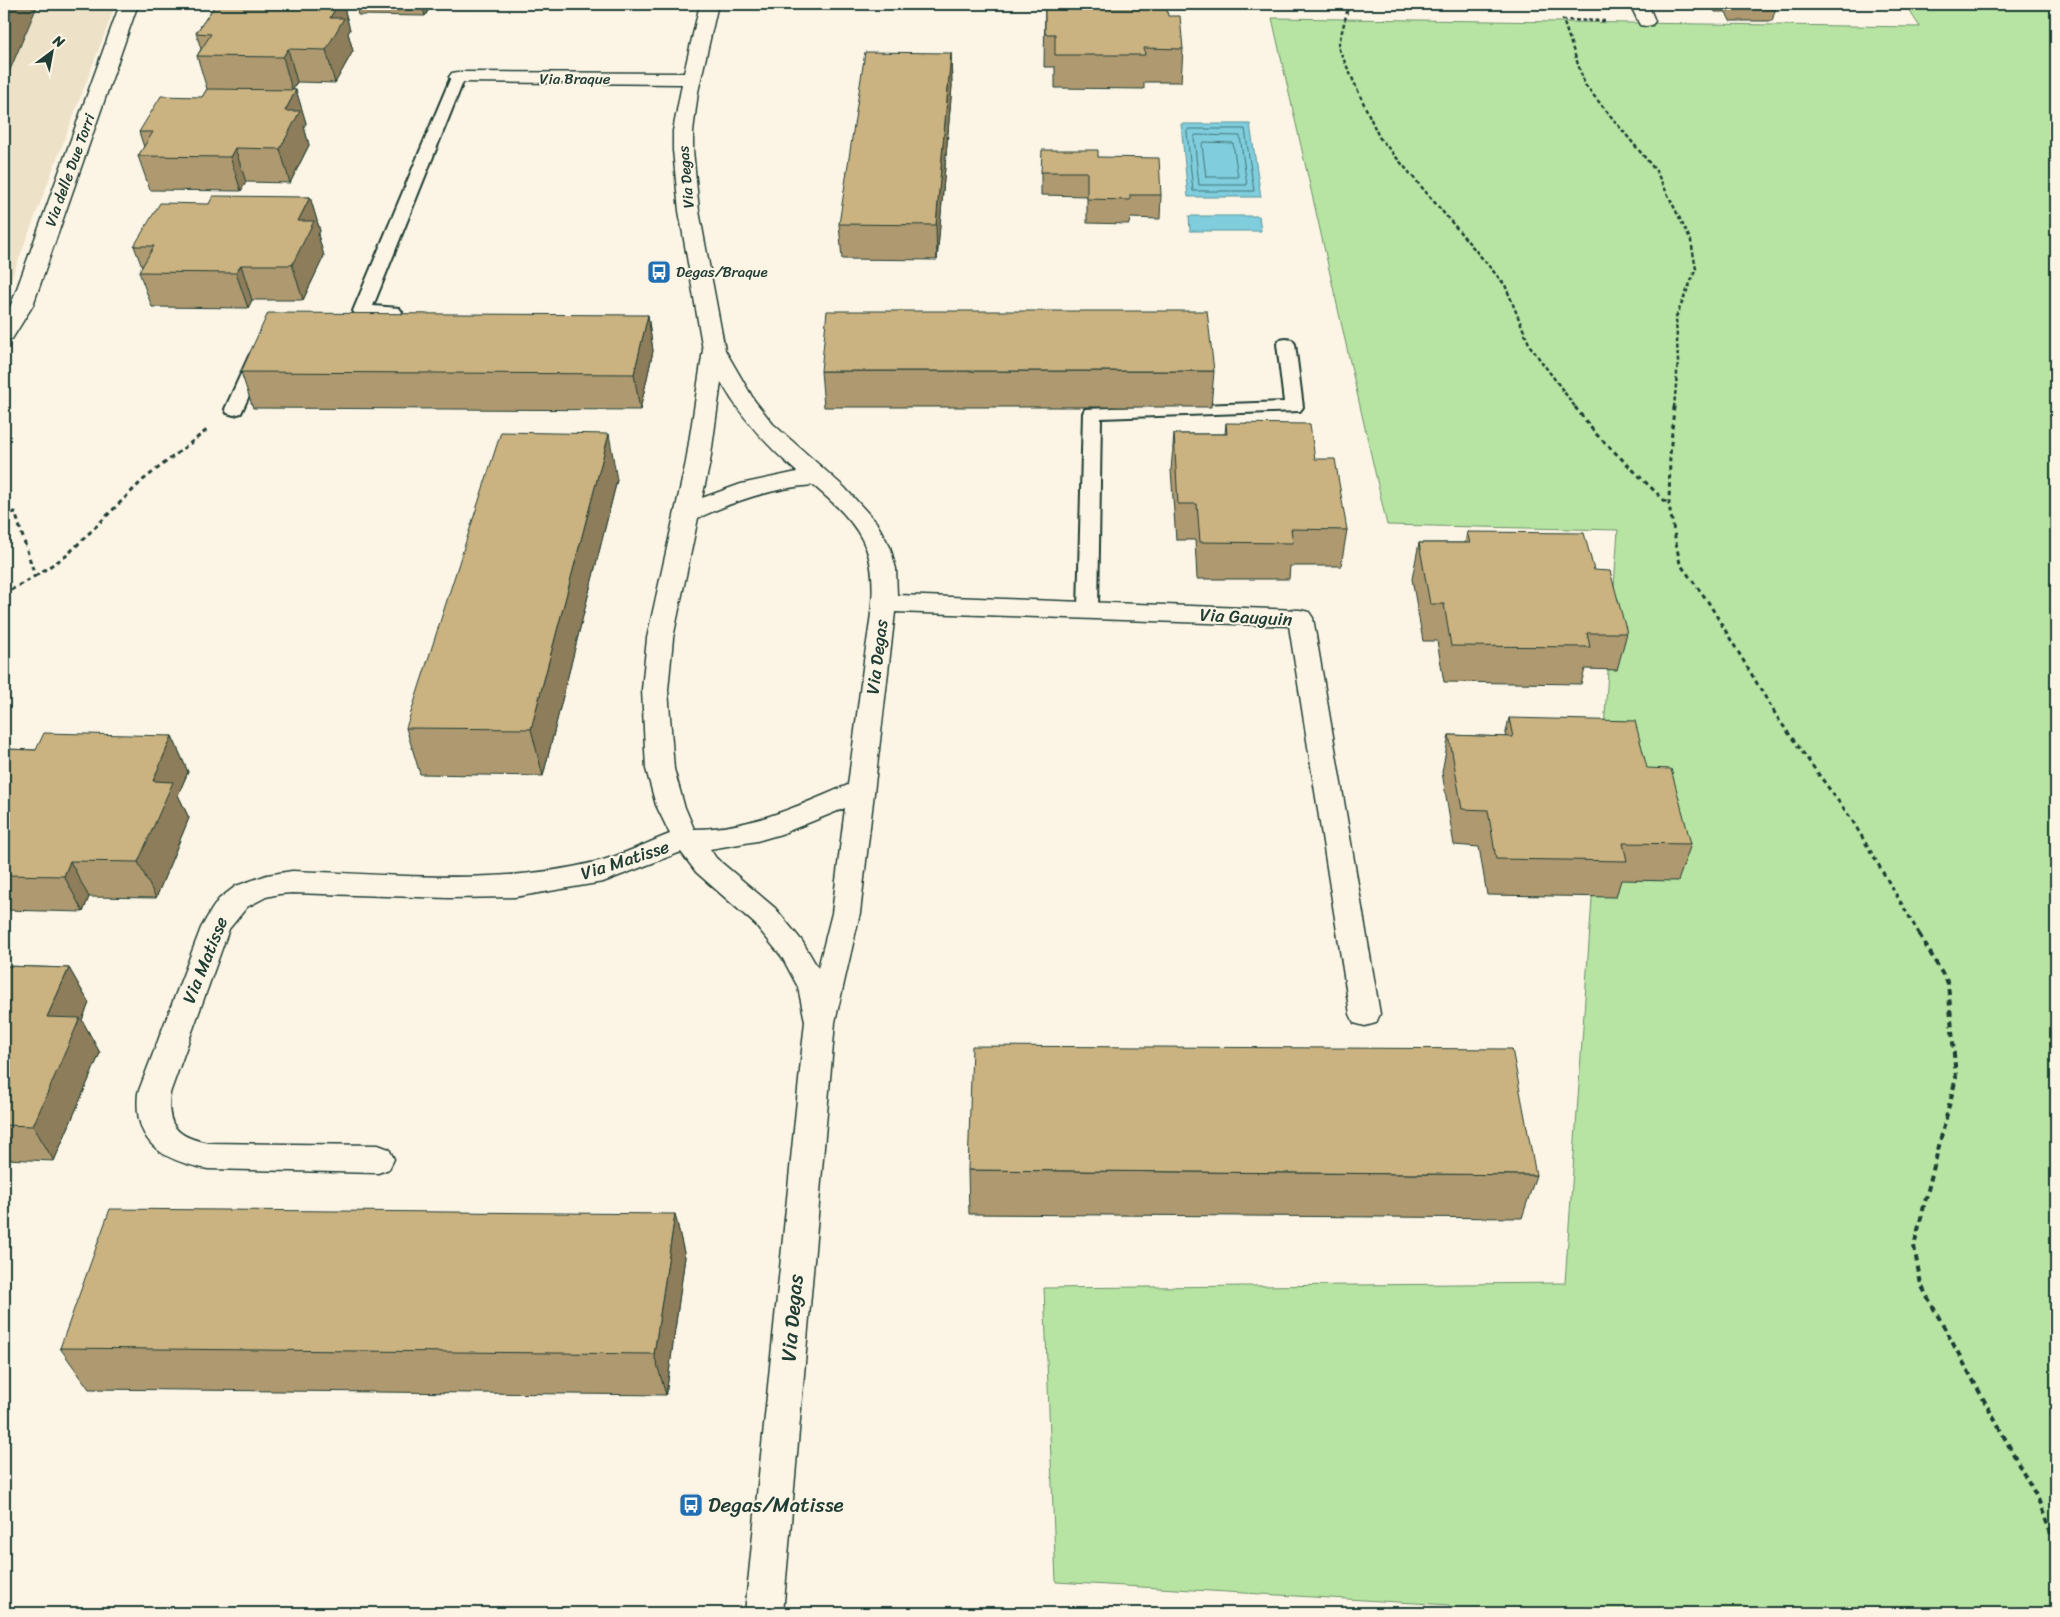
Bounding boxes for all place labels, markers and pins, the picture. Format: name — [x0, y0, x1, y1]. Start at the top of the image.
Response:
bus stop icon: Degas/Braque — [646, 259, 672, 285]
place label: Degas/Braque — [676, 259, 768, 285]
place label: Degas/Matisse — [708, 1486, 844, 1524]
bus stop icon: Degas/Matisse — [678, 1492, 704, 1518]

